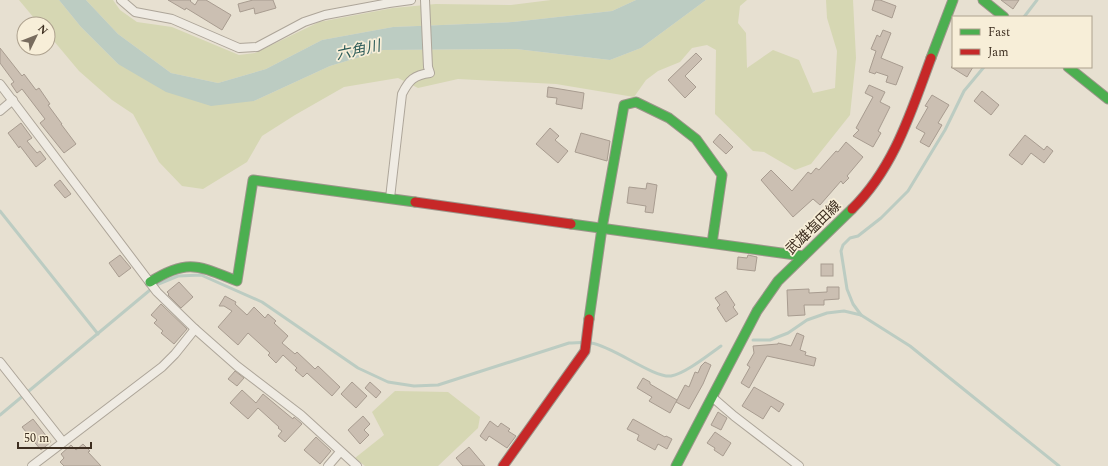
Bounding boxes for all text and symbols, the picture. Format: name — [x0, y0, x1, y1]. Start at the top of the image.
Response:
north arrow — [16, 16, 56, 56]
legend — [952, 16, 1092, 68]
text: N — [34, 20, 52, 39]
text: Fast — [988, 23, 1010, 42]
water label: 六角川 — [334, 34, 384, 66]
text: Jam — [988, 43, 1009, 62]
street label: 武雄塩田線 — [781, 195, 846, 259]
scale bar — [18, 424, 91, 450]
text: 50 m — [24, 429, 49, 448]

